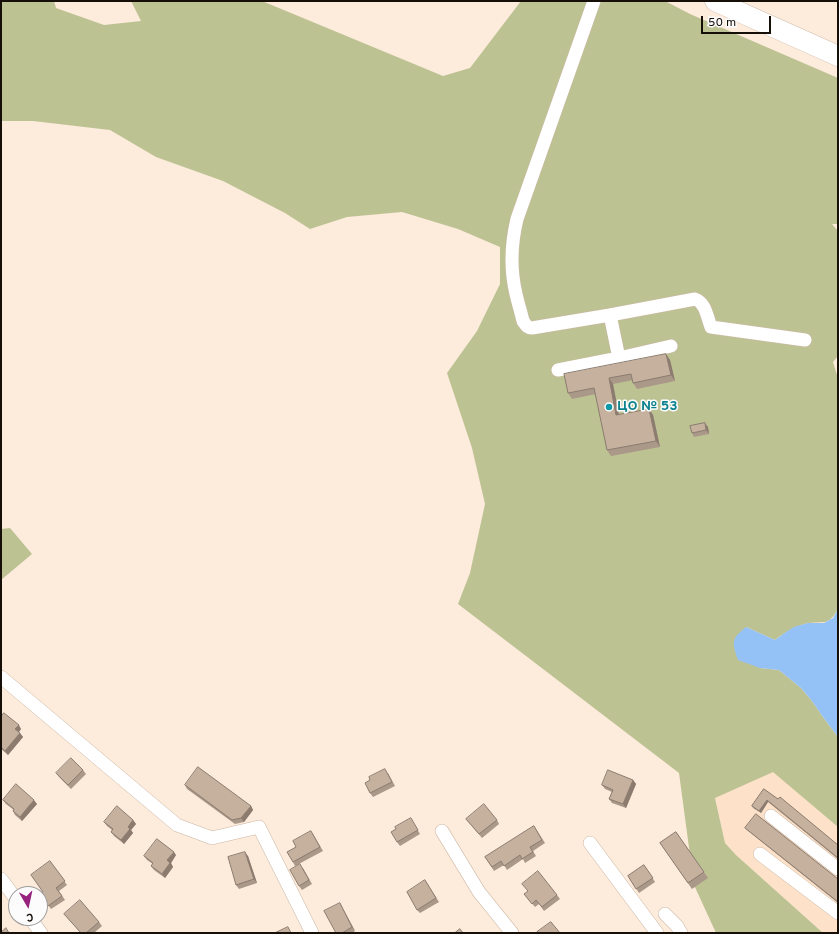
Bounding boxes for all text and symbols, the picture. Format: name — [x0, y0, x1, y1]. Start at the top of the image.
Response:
scale bar — [703, 8, 773, 34]
text: 50 m — [708, 15, 736, 31]
place label: ЦО № 53 — [617, 399, 678, 415]
marker: ЦО № 53 — [604, 402, 614, 412]
north arrow — [8, 886, 48, 926]
text: С — [25, 909, 34, 924]

